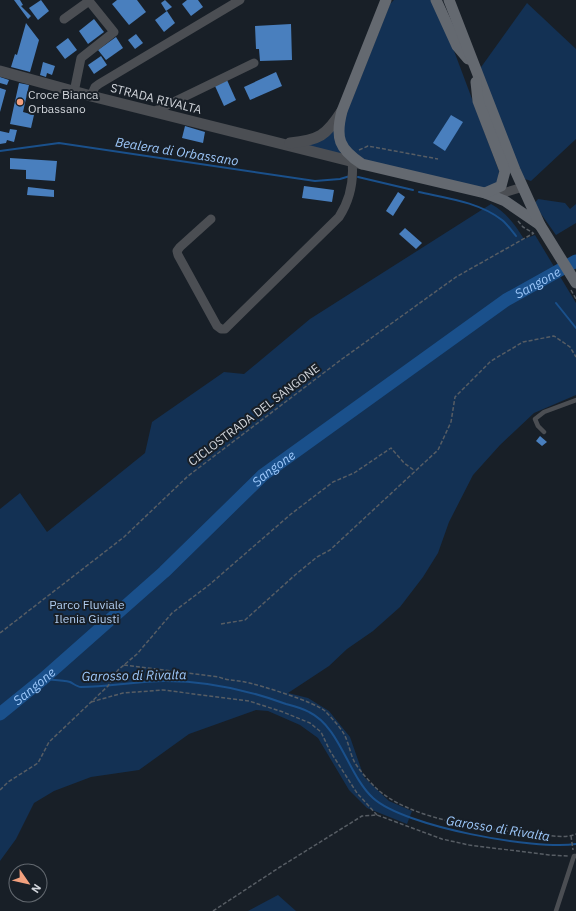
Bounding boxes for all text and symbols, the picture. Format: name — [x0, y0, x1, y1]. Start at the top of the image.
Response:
street label: STRADA RIVALTA — [109, 80, 204, 117]
place label: Croce Bianca Orbassano — [28, 87, 99, 116]
marker: Croce Bianca Orbassano — [15, 97, 25, 107]
water label: Bealera di Orbassano — [114, 133, 240, 170]
water label: Sangone — [512, 263, 564, 303]
street label: CICLOSTRADA DEL SANGONE — [185, 360, 322, 469]
water label: Sangone — [248, 446, 299, 490]
park label: Parco Fluviale Ilenia Giusti — [49, 597, 125, 626]
water label: Sangone — [10, 664, 59, 709]
water label: Garosso di Rivalta — [81, 666, 187, 685]
water label: Garosso di Rivalta — [445, 812, 551, 845]
north arrow — [8, 863, 48, 903]
text: N — [28, 881, 44, 896]

